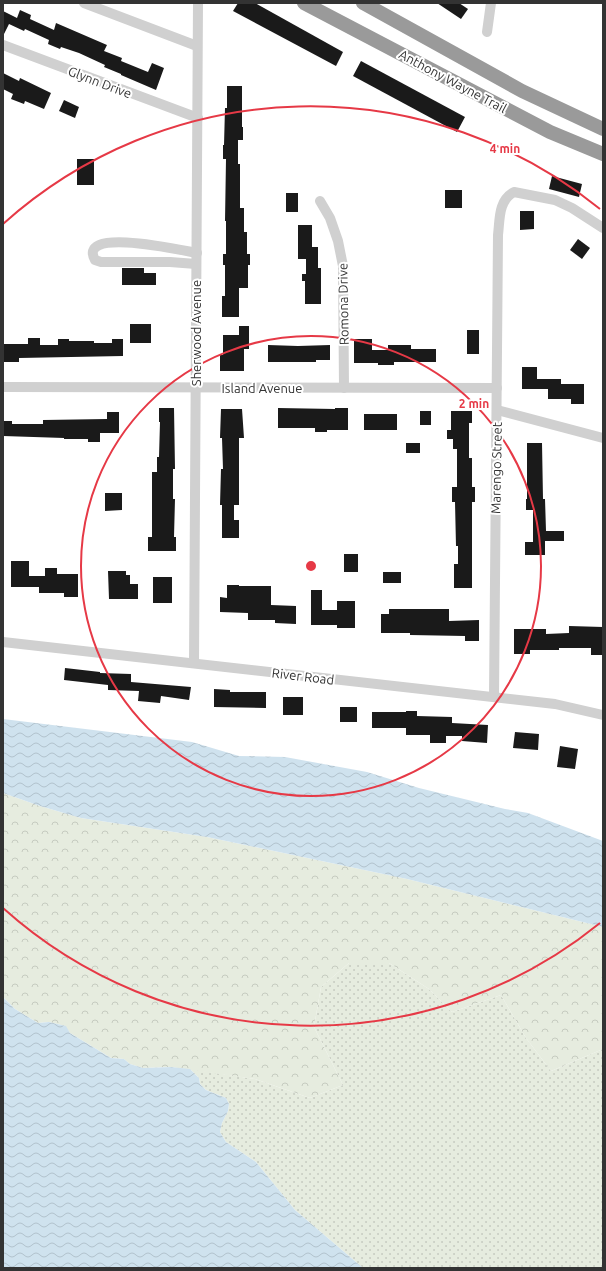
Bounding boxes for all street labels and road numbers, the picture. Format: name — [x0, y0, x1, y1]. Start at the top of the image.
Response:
street label: Anthony Wayne Trail — [397, 47, 510, 116]
street label: Glynn Drive — [66, 63, 134, 101]
street label: Romona Drive — [335, 263, 351, 345]
street label: Sherwood Avenue — [189, 280, 203, 386]
street label: Island Avenue — [222, 381, 302, 395]
street label: Marengo Street — [488, 422, 504, 514]
street label: River Road — [271, 665, 335, 687]

